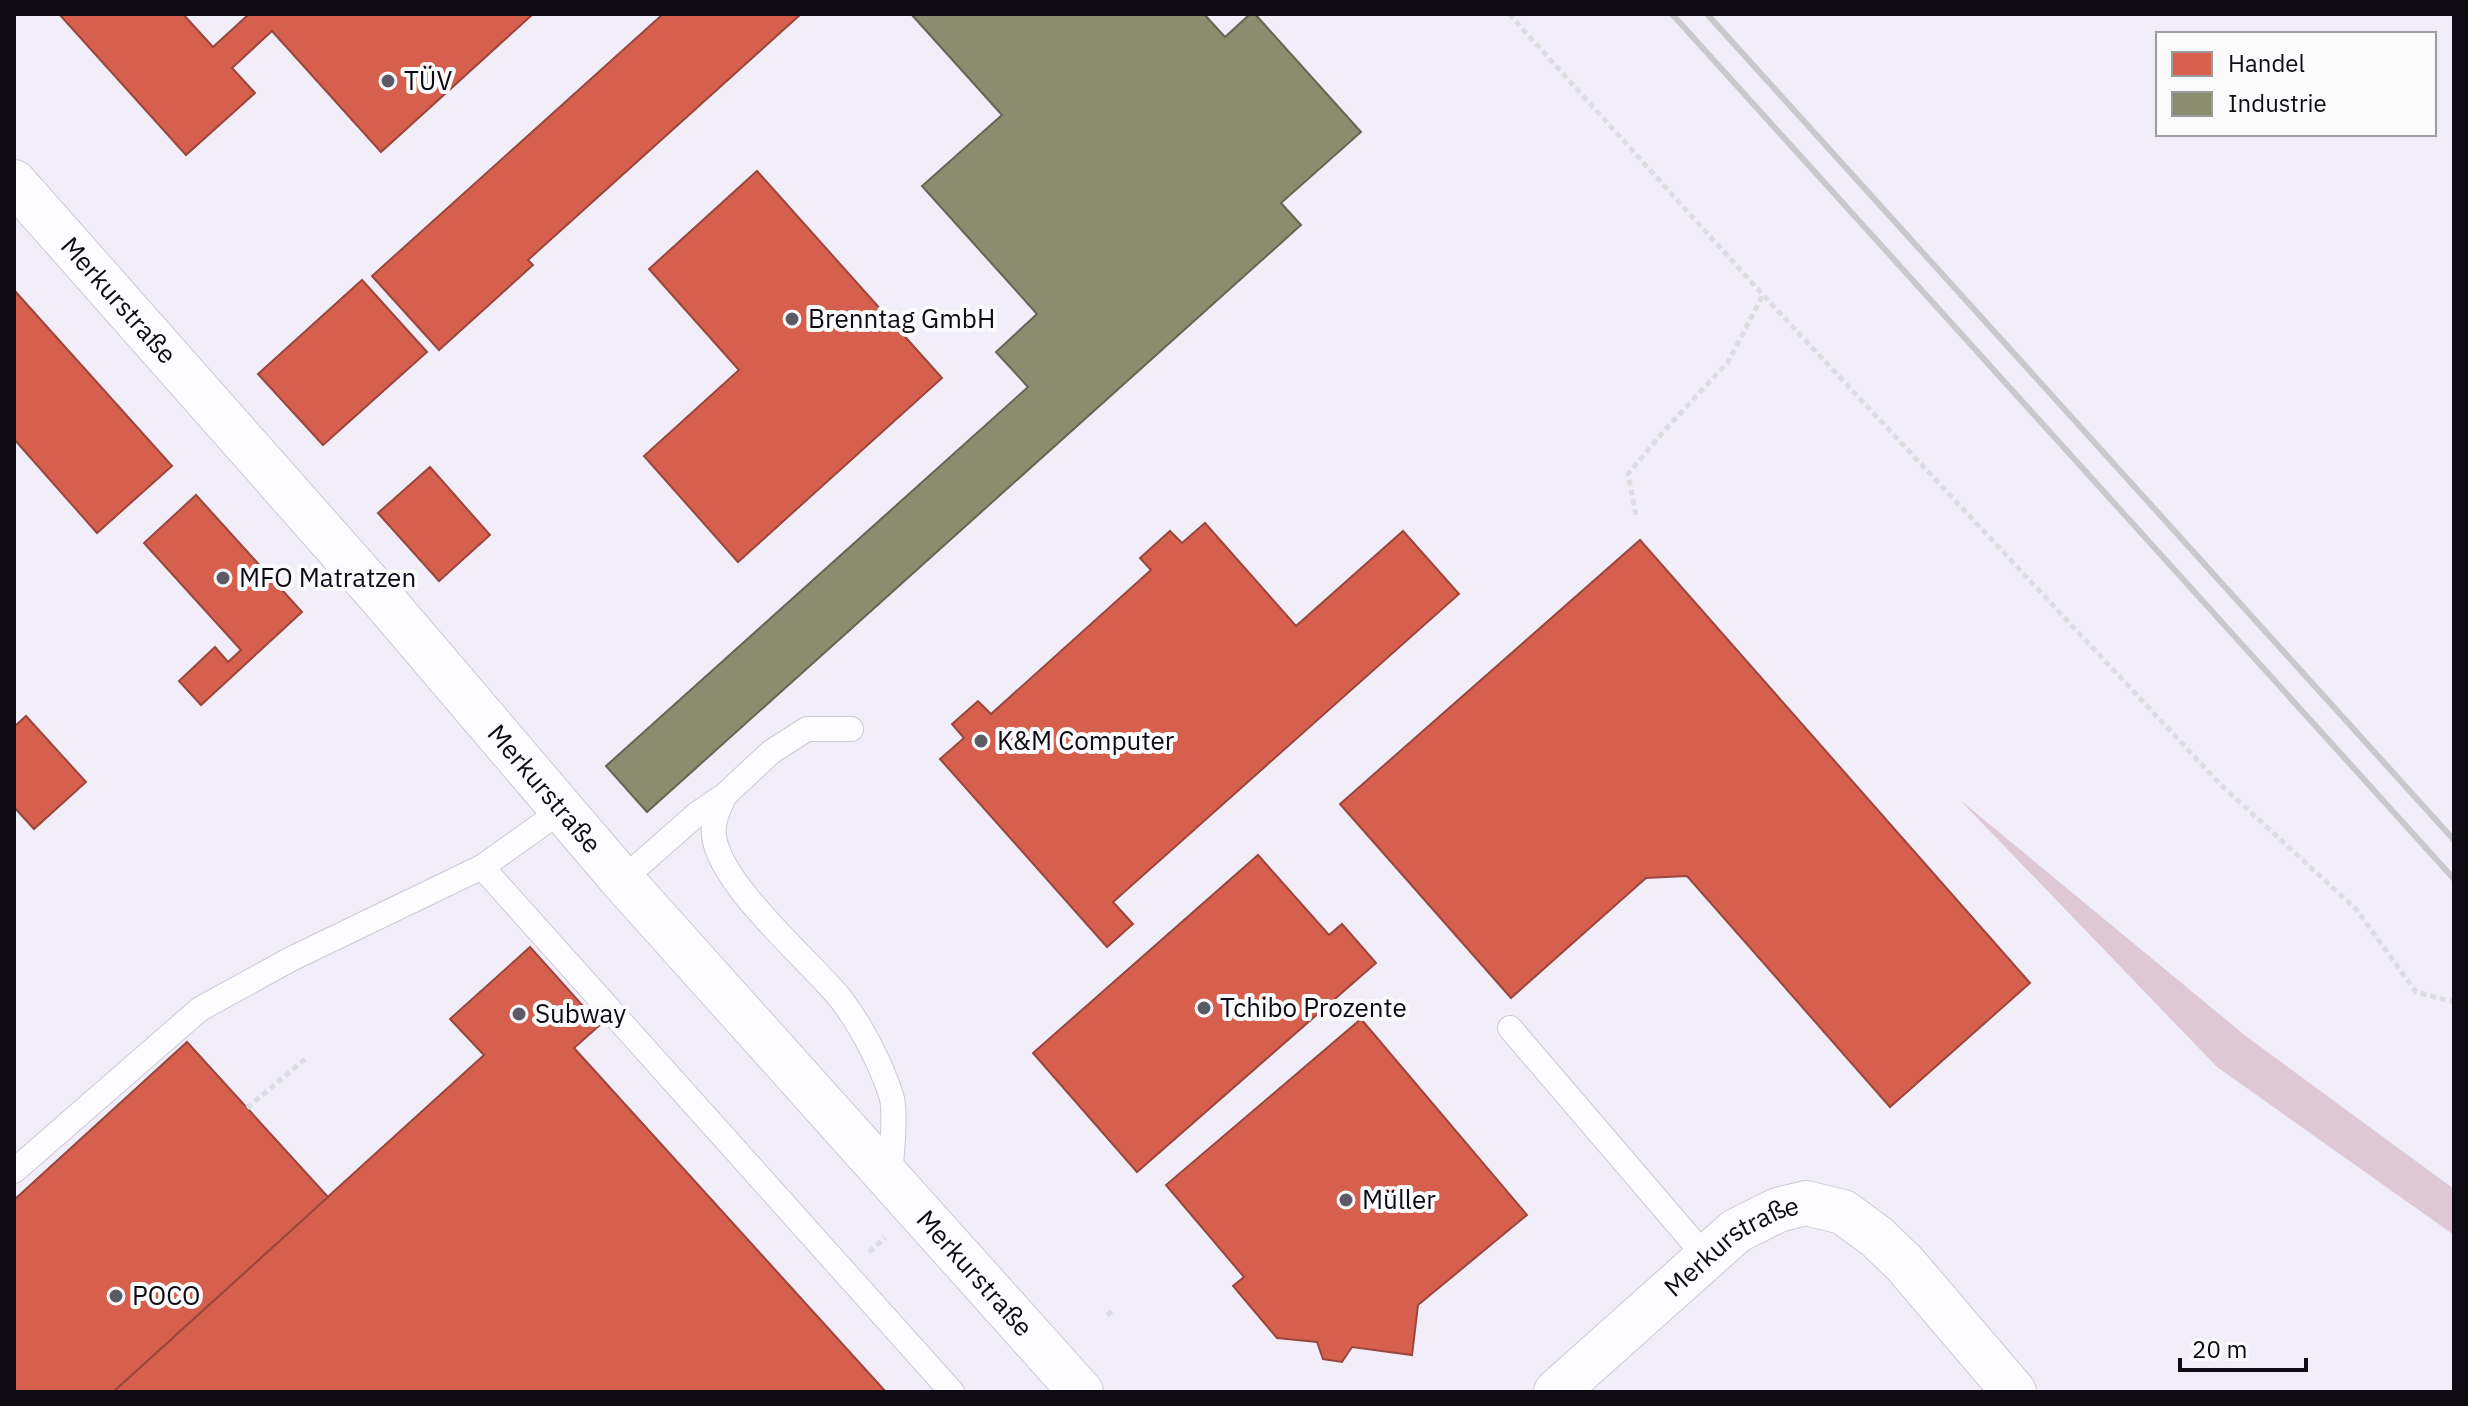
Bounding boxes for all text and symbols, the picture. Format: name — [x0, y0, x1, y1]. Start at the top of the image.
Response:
legend — [2156, 32, 2436, 136]
text: Handel — [2228, 47, 2305, 79]
place label: TÜV — [404, 63, 453, 97]
marker: TÜV — [379, 72, 397, 90]
text: Industrie — [2228, 87, 2327, 119]
street label: Merkurstraße — [54, 229, 185, 370]
place label: Brenntag GmbH — [808, 301, 995, 335]
marker: Brenntag GmbH — [783, 310, 801, 328]
place label: MFO Matratzen — [239, 560, 416, 594]
marker: MFO Matratzen — [214, 569, 232, 587]
street label: Merkurstraße — [481, 717, 610, 860]
place label: K&M Computer — [997, 723, 1175, 757]
marker: K&M Computer — [972, 732, 990, 750]
place label: Tchibo Prozente — [1220, 990, 1407, 1024]
place label: Subway — [535, 996, 626, 1030]
marker: Tchibo Prozente — [1195, 999, 1213, 1017]
marker: Subway — [510, 1005, 528, 1023]
place label: Müller — [1362, 1182, 1436, 1216]
street label: Merkurstraße — [1656, 1187, 1802, 1303]
marker: Müller — [1337, 1191, 1355, 1209]
street label: Merkurstraße — [910, 1202, 1041, 1343]
place label: POCO — [132, 1278, 200, 1312]
marker: POCO — [107, 1287, 125, 1305]
scale bar — [2180, 1322, 2306, 1372]
text: 20 m — [2192, 1333, 2247, 1365]

